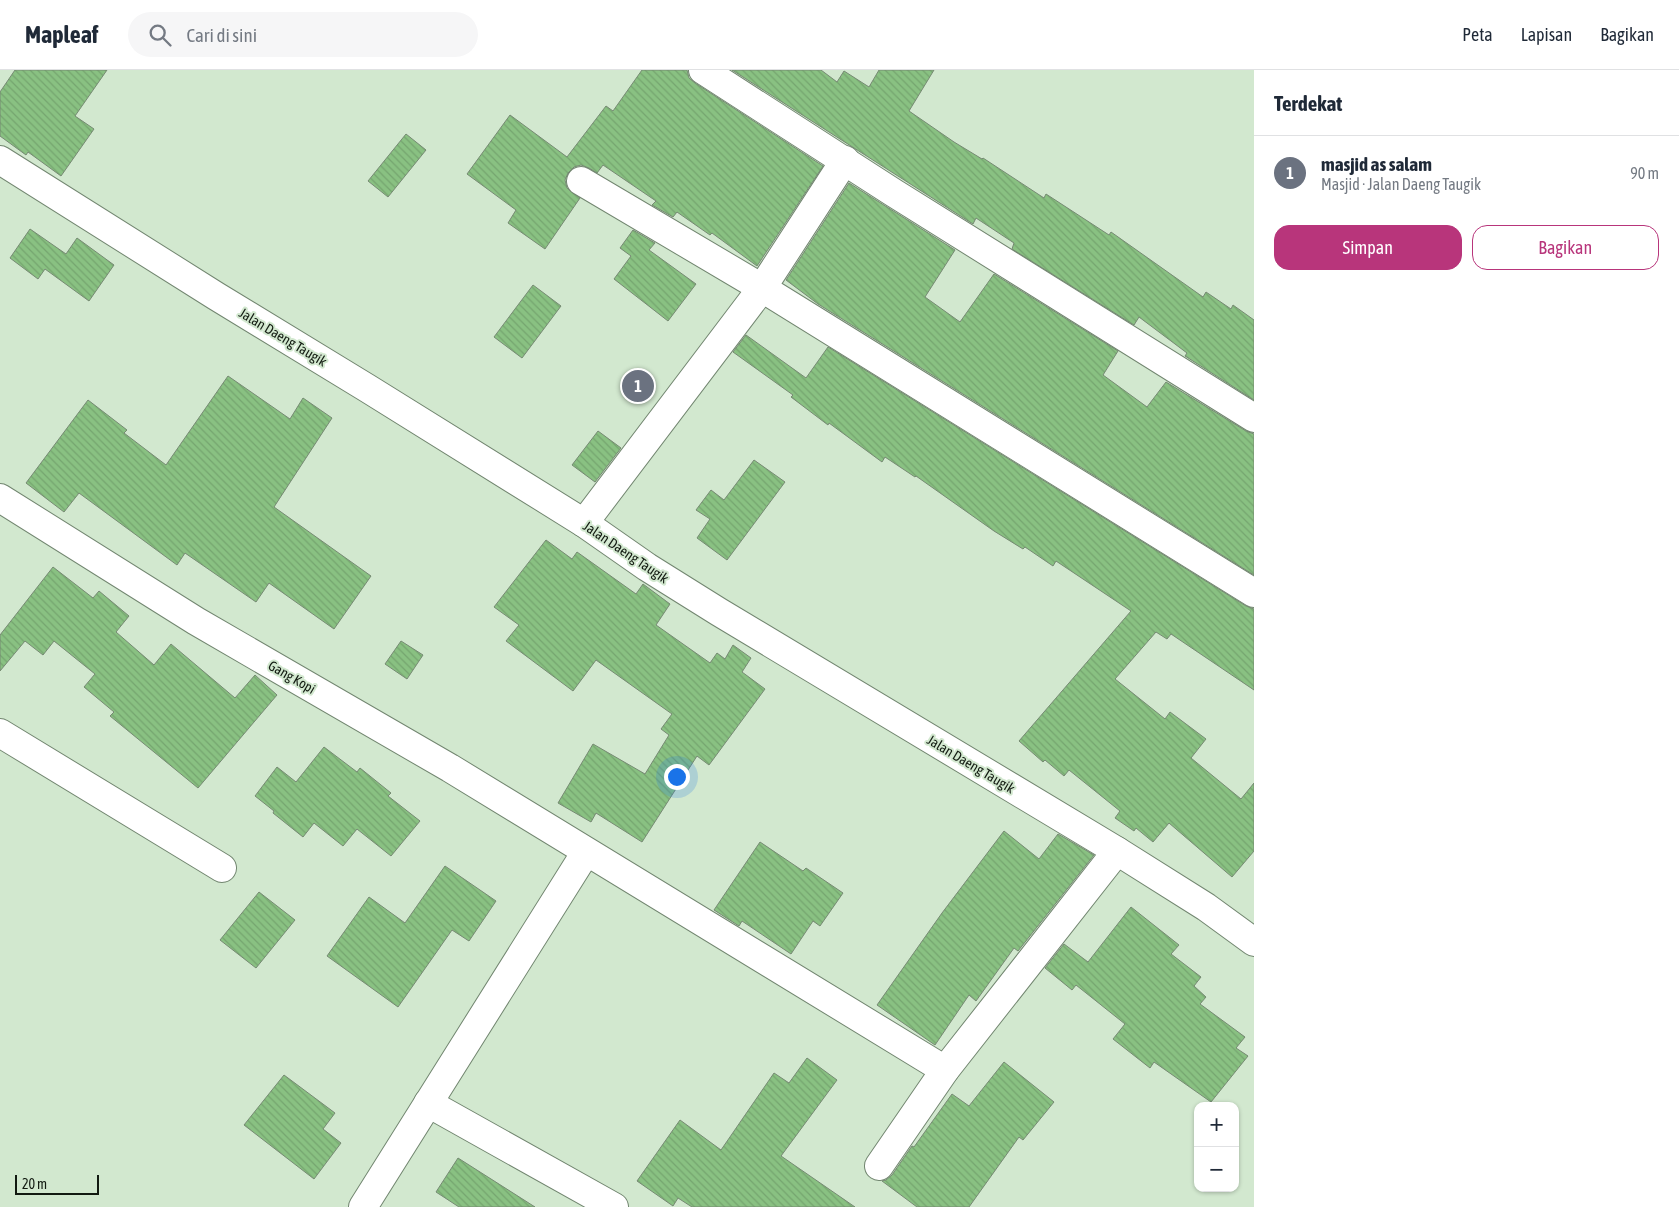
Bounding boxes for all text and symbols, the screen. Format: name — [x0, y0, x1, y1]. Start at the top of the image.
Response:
search box — [128, 12, 478, 57]
text: Mapleaf — [25, 21, 98, 48]
icon: search — [146, 21, 174, 49]
text: Cari di sini — [186, 24, 257, 46]
text: Peta — [1462, 24, 1493, 45]
text: Lapisan — [1521, 24, 1572, 45]
text: Bagikan — [1600, 24, 1654, 45]
text: Terdekat — [1274, 91, 1342, 115]
text: masjid as salam — [1321, 153, 1432, 175]
text: 1 — [1286, 164, 1294, 182]
text: 90 m — [1630, 164, 1659, 182]
text: Masjid · Jalan Daeng Taugik — [1321, 175, 1481, 193]
button: Simpan — [1274, 225, 1462, 270]
button: Bagikan — [1472, 225, 1659, 270]
street label: Jalan Daeng Taugik — [236, 305, 330, 369]
pin: 1 — [622, 367, 654, 405]
street label: Jalan Daeng Taugik — [580, 518, 672, 586]
street label: Gang Kopi — [266, 657, 318, 697]
street label: Jalan Daeng Taugik — [924, 732, 1018, 796]
your location — [664, 764, 690, 790]
map controls — [1194, 1102, 1239, 1192]
button: + — [1194, 1102, 1239, 1147]
button: − — [1194, 1147, 1239, 1192]
scale bar — [15, 1172, 99, 1195]
text: 20 m — [22, 1176, 47, 1192]

